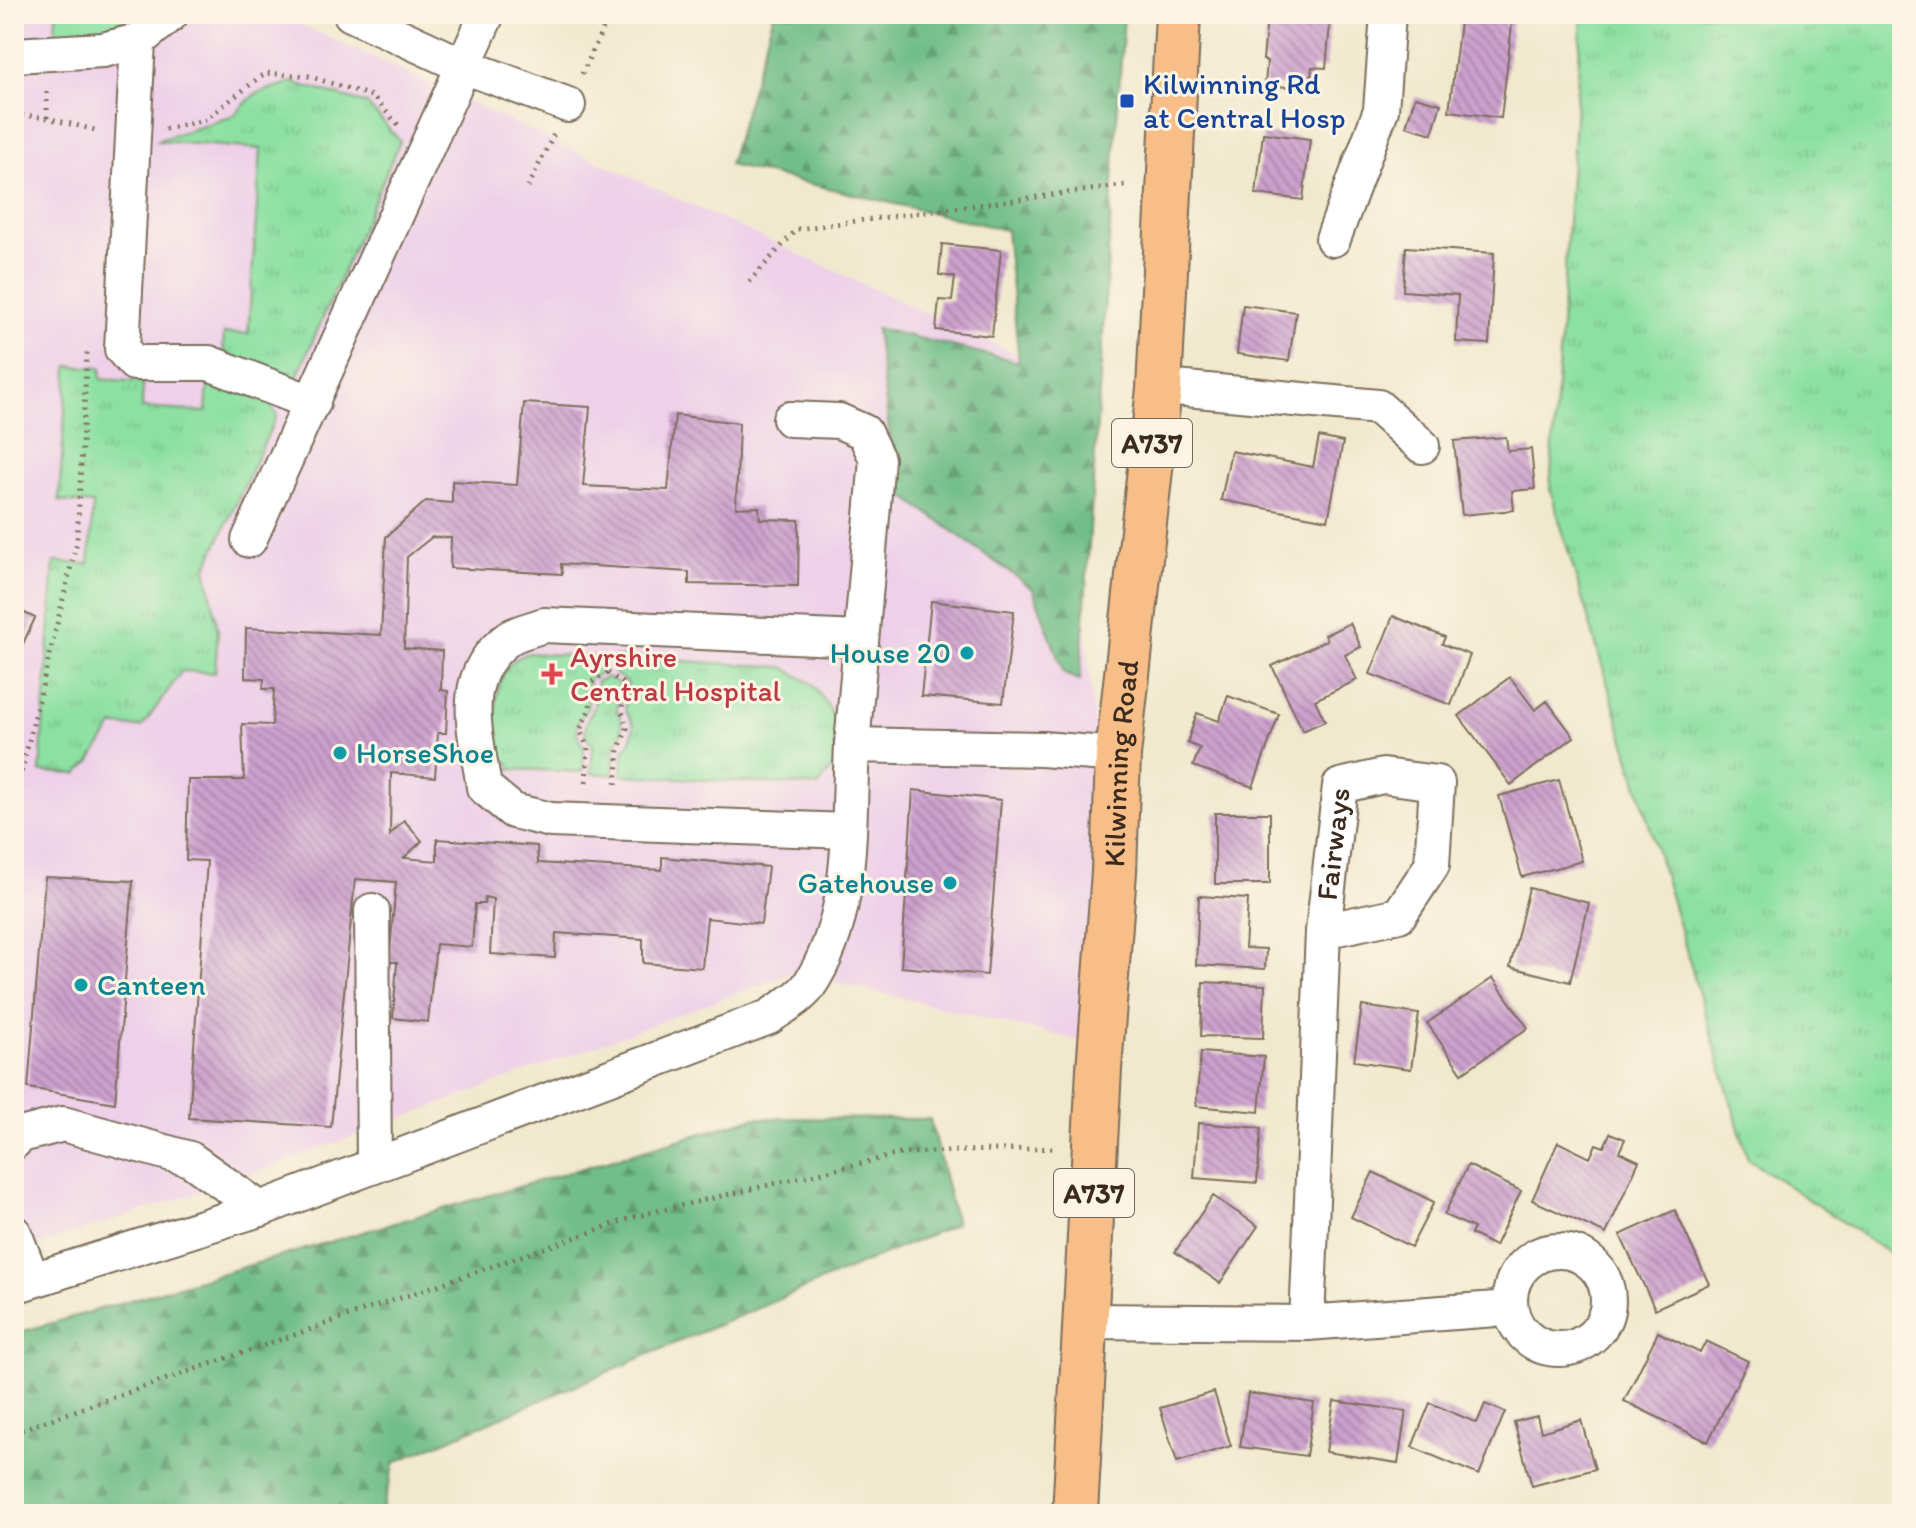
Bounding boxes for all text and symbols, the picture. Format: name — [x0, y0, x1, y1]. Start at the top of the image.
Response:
place label: Kilwinning Rd at Central Hosp — [1143, 65, 1346, 136]
marker: Kilwinning Rd at Central Hosp — [1118, 92, 1136, 110]
road number: A737 — [1112, 419, 1192, 467]
place label: House 20 — [830, 634, 951, 671]
place label: Ayrshire Central Hospital — [570, 638, 782, 709]
marker: House 20 — [958, 644, 976, 662]
street label: Kilwinning Road — [1095, 657, 1147, 868]
marker: Ayrshire Central Hospital — [541, 663, 563, 685]
place label: HorseShoe — [356, 734, 494, 771]
marker: HorseShoe — [331, 744, 349, 762]
street label: Fairways — [1308, 785, 1358, 902]
place label: Gatehouse — [797, 864, 934, 901]
marker: Gatehouse — [941, 874, 959, 892]
place label: Canteen — [97, 966, 206, 1003]
marker: Canteen — [72, 976, 90, 994]
road number: A737 — [1054, 1169, 1134, 1217]

